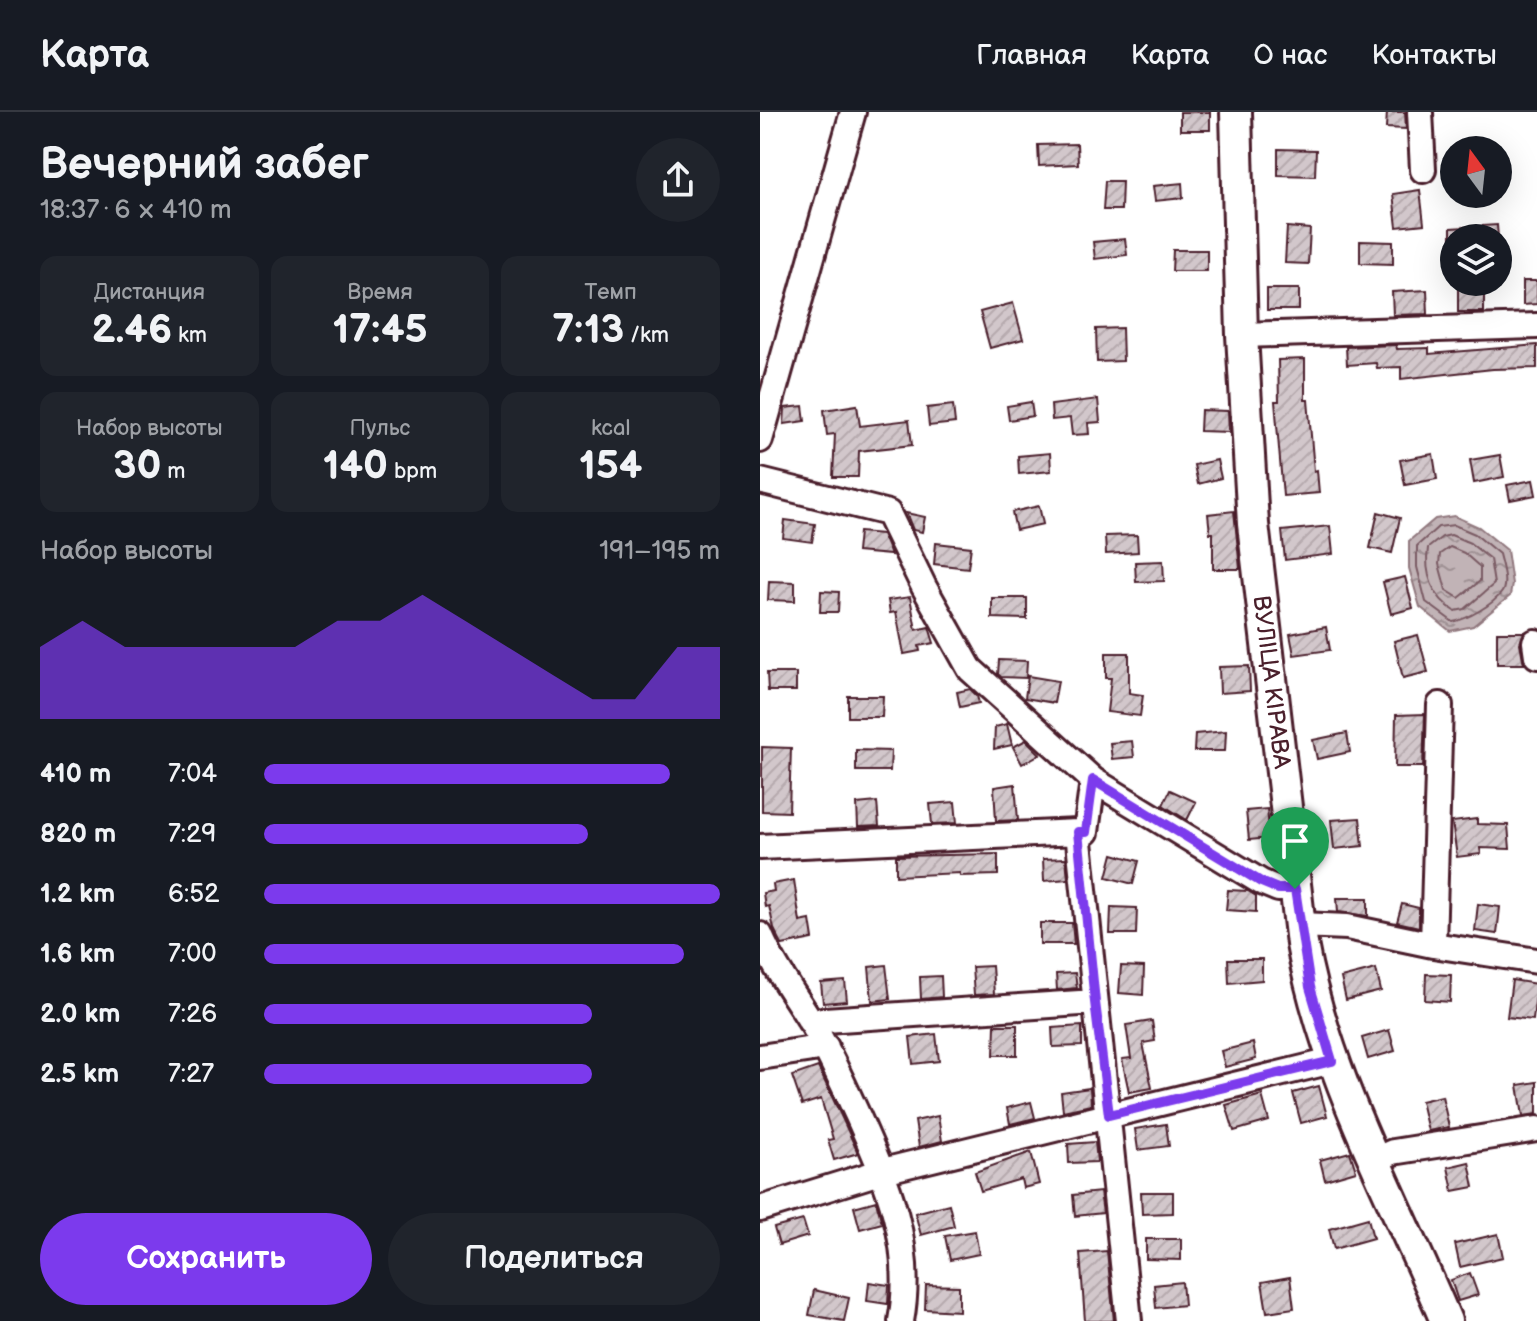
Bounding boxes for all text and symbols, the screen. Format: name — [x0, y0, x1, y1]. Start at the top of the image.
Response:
text: Карта — [40, 33, 149, 78]
text: Главная — [976, 39, 1087, 72]
text: Карта — [1131, 39, 1210, 72]
text: О нас — [1254, 39, 1327, 72]
text: Контакты — [1371, 39, 1497, 72]
north arrow — [1440, 136, 1512, 208]
map controls — [1440, 136, 1512, 296]
text: Вечерний забег — [40, 138, 369, 191]
button: share — [636, 138, 720, 222]
text: 18:37 · 6 × 410 m — [40, 195, 232, 226]
button: layers — [1440, 224, 1512, 296]
text: Дистанция — [94, 279, 205, 306]
text: Время — [347, 279, 413, 306]
text: Темп — [585, 279, 637, 306]
text: 2.46 — [92, 306, 172, 354]
text: 17:45 — [332, 306, 428, 354]
text: 7:13 — [552, 306, 624, 354]
text: km — [172, 322, 207, 349]
text: /km — [624, 322, 669, 349]
text: Набор высоты — [76, 415, 223, 442]
text: Пульс — [350, 415, 410, 442]
text: kcal — [591, 415, 630, 442]
text: 30 — [113, 442, 161, 490]
text: 140 — [323, 442, 388, 490]
text: 154 — [579, 442, 642, 490]
text: m — [161, 458, 186, 485]
text: bpm — [388, 458, 437, 485]
text: Набор высоты — [40, 536, 213, 567]
text: 191–195 m — [599, 536, 720, 567]
street label: ВУЛІЦА КІРАВА — [1246, 594, 1297, 771]
text: 410 m — [40, 759, 111, 790]
text: 7:04 — [168, 759, 217, 790]
pin — [1261, 807, 1329, 889]
text: 820 m — [40, 819, 116, 850]
text: 7:29 — [168, 819, 216, 850]
icon: arrive — [1273, 819, 1317, 863]
text: 1.2 km — [40, 879, 115, 910]
text: 6:52 — [168, 879, 219, 910]
text: 1.6 km — [40, 939, 115, 970]
text: 7:00 — [168, 939, 217, 970]
text: 2.0 km — [40, 999, 120, 1030]
text: 7:26 — [168, 999, 217, 1030]
text: 2.5 km — [40, 1059, 119, 1090]
text: 7:27 — [168, 1059, 214, 1090]
button: Сохранить — [40, 1213, 372, 1305]
button: Поделиться — [388, 1213, 720, 1305]

